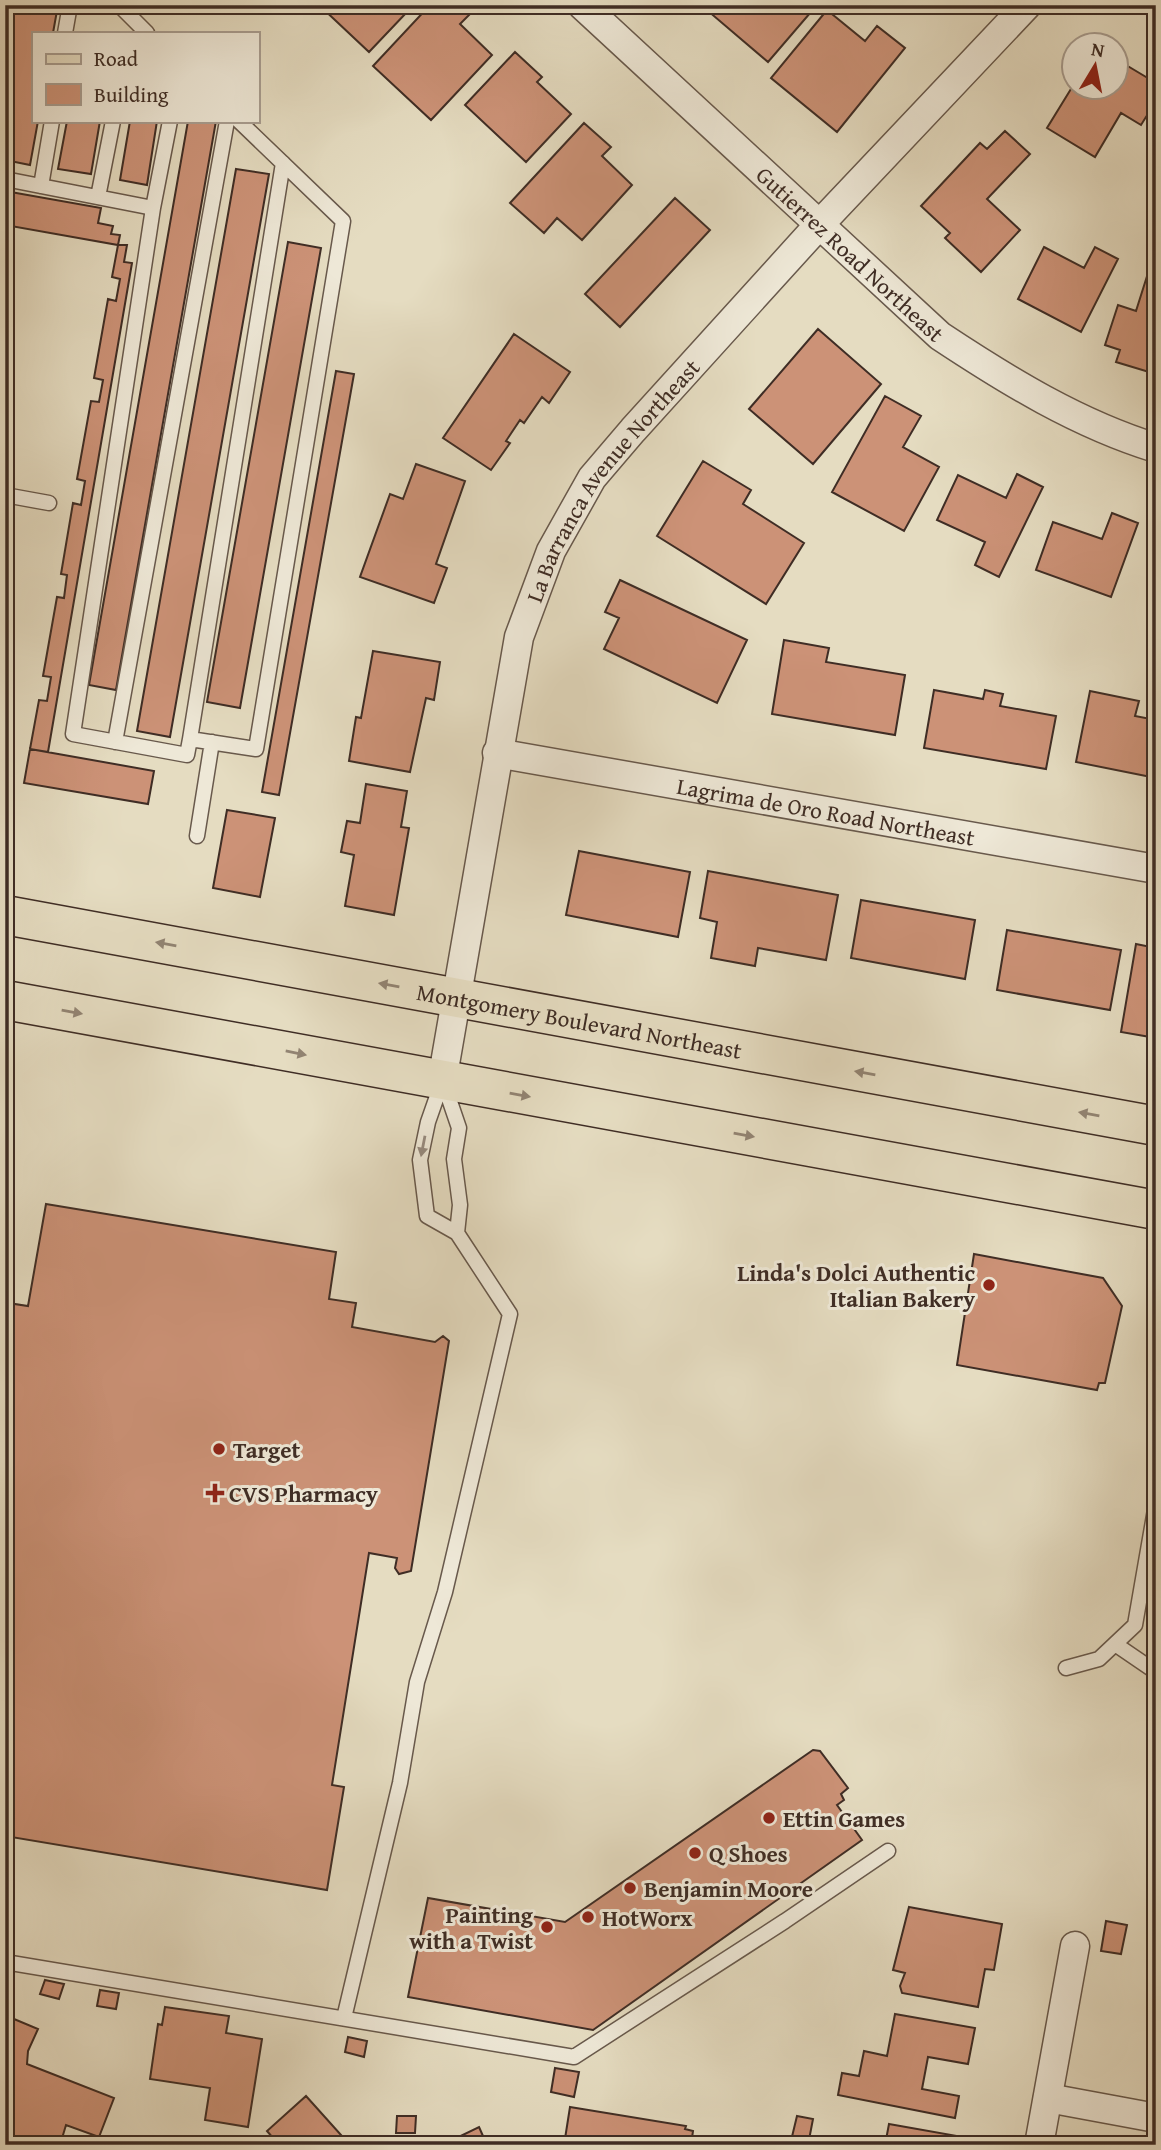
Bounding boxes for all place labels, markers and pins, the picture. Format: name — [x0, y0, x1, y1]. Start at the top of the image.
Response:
place label: Linda's Dolci Authentic Italian Bakery — [737, 1256, 975, 1315]
marker: Linda's Dolci Authentic Italian Bakery — [981, 1277, 997, 1293]
place label: Target — [233, 1433, 300, 1466]
marker: Target — [211, 1441, 227, 1457]
place label: CVS Pharmacy — [229, 1477, 378, 1510]
marker: CVS Pharmacy — [207, 1485, 223, 1501]
place label: Ettin Games — [783, 1802, 905, 1835]
marker: Ettin Games — [761, 1810, 777, 1826]
place label: Q Shoes — [709, 1837, 788, 1870]
marker: Q Shoes — [687, 1845, 703, 1861]
place label: Benjamin Moore — [644, 1872, 813, 1905]
marker: Benjamin Moore — [622, 1880, 638, 1896]
place label: Painting with a Twist — [409, 1898, 534, 1957]
place label: HotWorx — [602, 1901, 692, 1934]
marker: HotWorx — [580, 1909, 596, 1925]
marker: Painting with a Twist — [539, 1919, 555, 1935]

